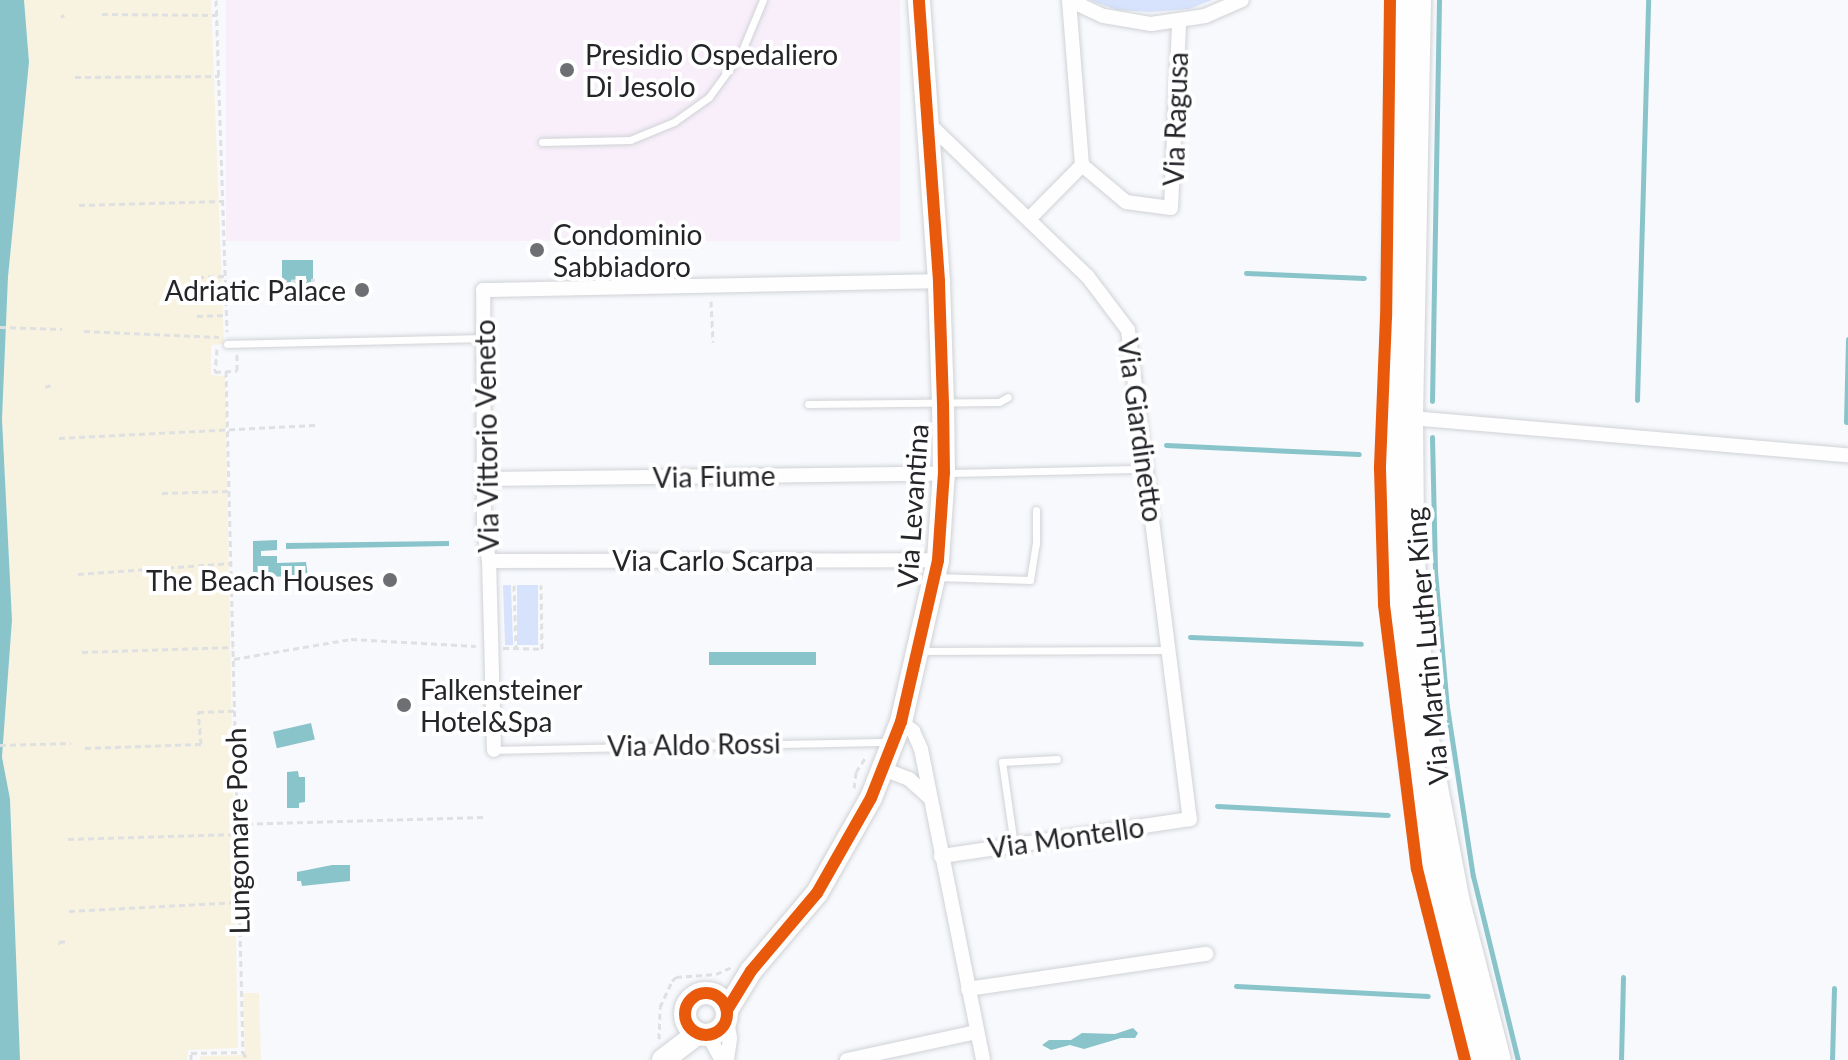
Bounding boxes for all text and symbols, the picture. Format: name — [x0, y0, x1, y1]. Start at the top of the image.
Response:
place label: Presidio Ospedaliero Di Jesolo — [585, 37, 838, 103]
street label: Via Ragusa — [1156, 51, 1194, 187]
marker: Presidio Ospedaliero Di Jesolo — [556, 59, 578, 81]
place label: Condominio Sabbiadoro — [553, 217, 702, 283]
marker: Condominio Sabbiadoro — [528, 241, 546, 259]
place label: Adriatic Palace — [165, 273, 346, 307]
marker: Adriatic Palace — [353, 281, 371, 299]
street label: Via Vittorio Veneto — [467, 318, 505, 554]
street label: Via Giardinetto — [1111, 336, 1171, 524]
street label: Via Levantina — [889, 423, 935, 589]
street label: Via Fiume — [652, 458, 776, 494]
street label: Via Martin Luther King — [1397, 506, 1455, 786]
street label: Via Carlo Scarpa — [612, 543, 814, 577]
place label: The Beach Houses — [146, 563, 374, 597]
marker: The Beach Houses — [381, 571, 399, 589]
place label: Falkensteiner Hotel&Spa — [420, 672, 582, 738]
marker: Falkensteiner Hotel&Spa — [395, 696, 413, 714]
street label: Via Aldo Rossi — [606, 726, 782, 762]
street label: Lungomare Pooh — [218, 727, 256, 935]
street label: Via Montello — [986, 809, 1146, 865]

